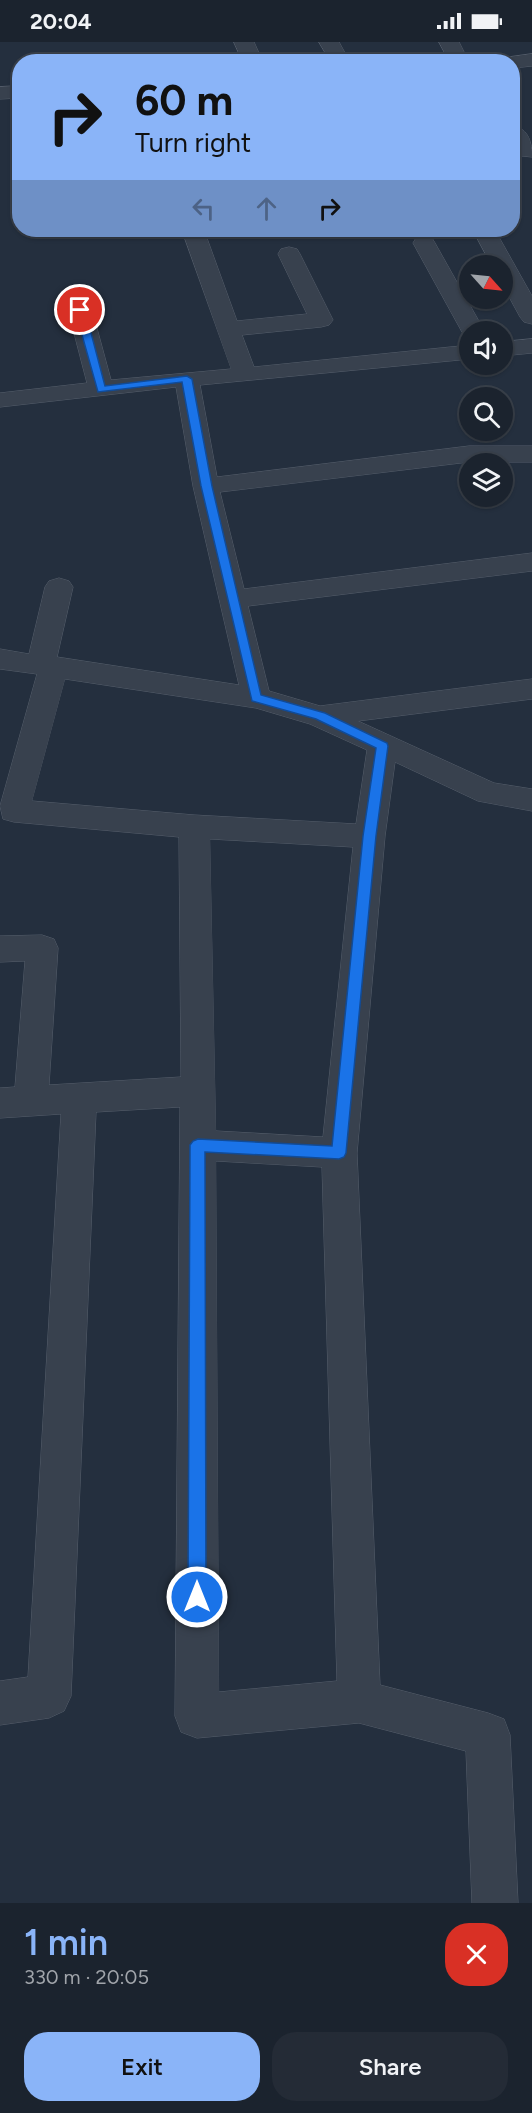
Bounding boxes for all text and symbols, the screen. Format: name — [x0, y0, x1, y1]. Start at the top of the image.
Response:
text: 20:04 — [30, 8, 92, 35]
text: 60 m — [135, 75, 233, 126]
icon: right — [36, 78, 114, 156]
text: Turn right — [135, 126, 251, 159]
icon: left — [187, 192, 220, 225]
icon: ahead — [250, 192, 283, 225]
icon: right — [313, 192, 346, 225]
north arrow — [459, 255, 513, 309]
map controls — [459, 255, 513, 507]
pin — [54, 284, 105, 335]
icon: arrive — [63, 293, 96, 326]
button: sound — [459, 321, 513, 375]
button: search — [459, 387, 513, 441]
button: layers — [459, 453, 513, 507]
position arrow — [165, 1565, 229, 1629]
text: 1 min — [24, 1921, 108, 1964]
button: close — [445, 1923, 508, 1986]
text: 330 m · 20:05 — [24, 1965, 149, 1989]
button: Exit — [24, 2032, 260, 2101]
button: Share — [272, 2032, 508, 2101]

